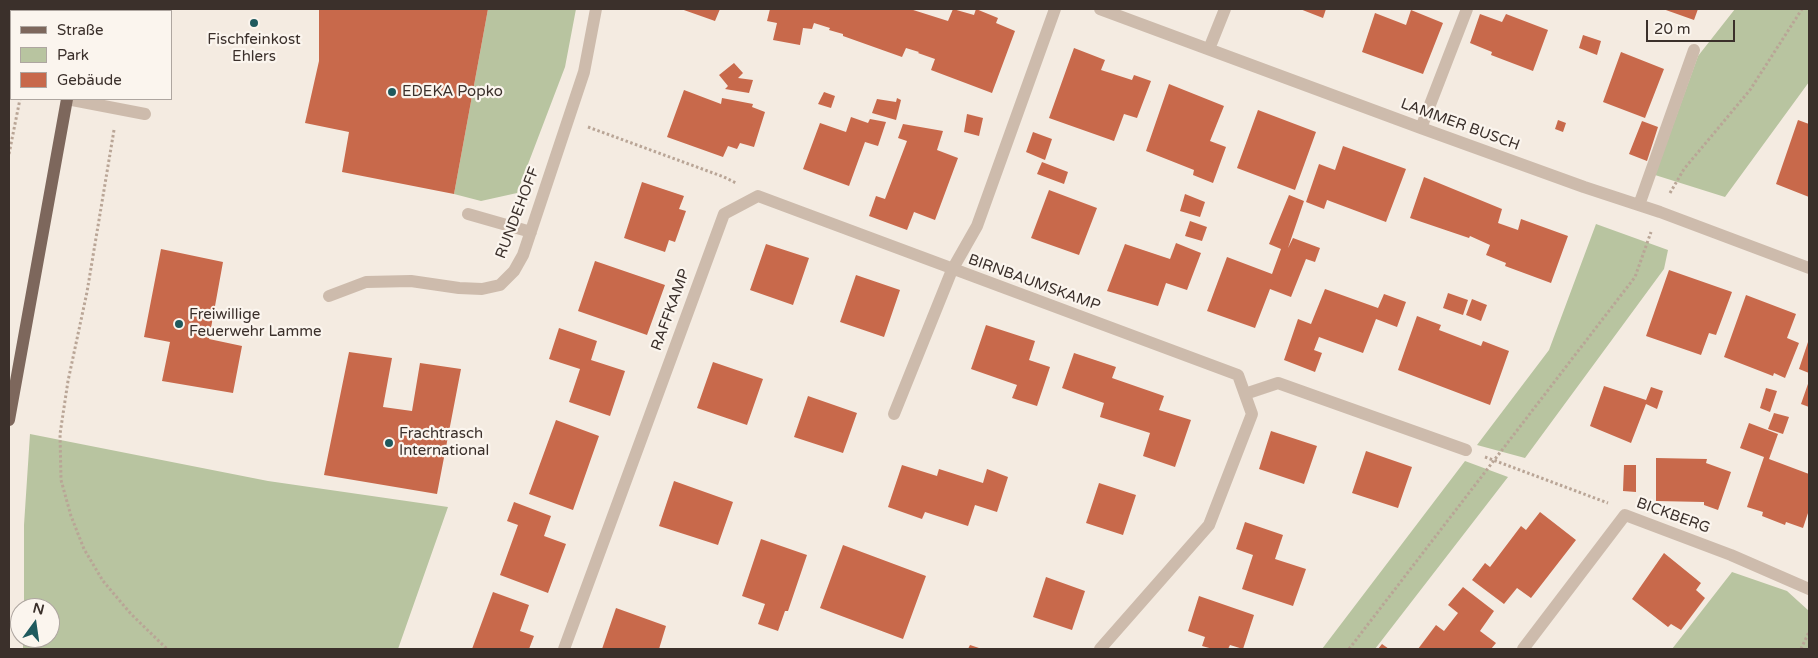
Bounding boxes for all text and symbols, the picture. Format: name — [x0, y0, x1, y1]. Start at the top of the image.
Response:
legend — [10, 10, 172, 100]
scale bar — [1648, 10, 1737, 42]
marker: Fischfeinkost Ehlers — [248, 17, 260, 29]
text: 20 m — [1654, 20, 1691, 38]
text: Straße — [57, 21, 103, 39]
place label: Fischfeinkost Ehlers — [207, 31, 301, 66]
text: Park — [57, 46, 89, 64]
text: Gebäude — [57, 71, 122, 89]
place label: EDEKA Popko — [402, 83, 503, 101]
marker: EDEKA Popko — [386, 86, 398, 98]
street label: LAMMER BUSCH — [1398, 95, 1522, 155]
street label: RUNDEHOFF — [492, 165, 544, 261]
street label: BIRNBAUMSKAMP — [965, 251, 1103, 315]
street label: RAFFKAMP — [648, 267, 694, 353]
place label: Freiwillige Feuerwehr Lamme — [189, 306, 322, 341]
marker: Freiwillige Feuerwehr Lamme — [173, 318, 185, 330]
place label: Frachtrasch International — [399, 425, 489, 460]
marker: Frachtrasch International — [383, 437, 395, 449]
street label: BICKBERG — [1634, 494, 1712, 538]
north arrow — [10, 598, 60, 648]
text: N — [31, 599, 46, 619]

